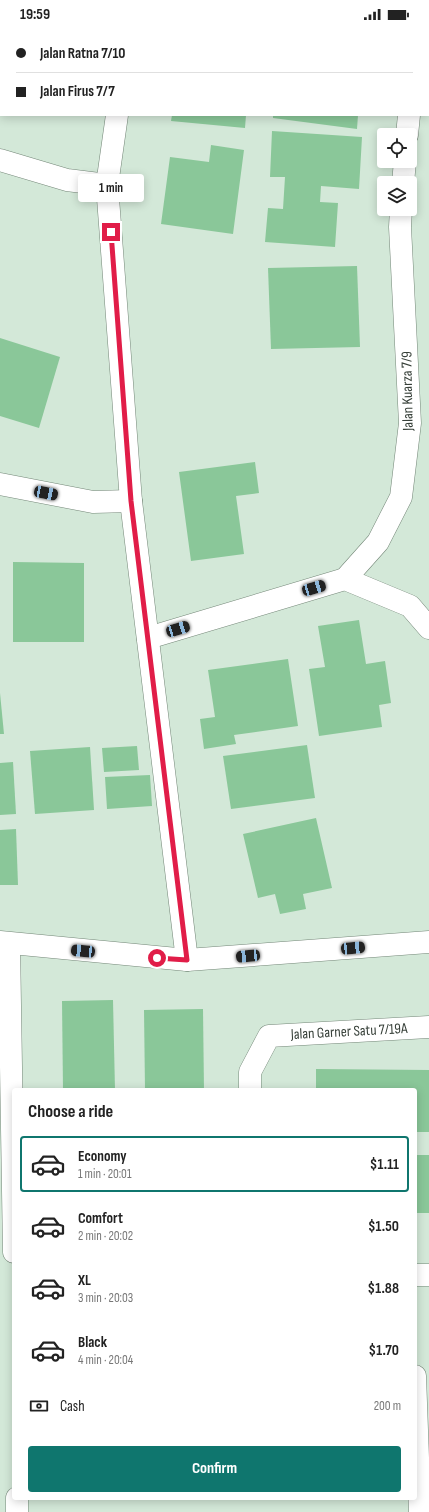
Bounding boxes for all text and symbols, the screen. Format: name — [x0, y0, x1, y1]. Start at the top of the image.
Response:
text: 19:59 — [20, 5, 50, 24]
text: Jalan Ratna 7/10 — [40, 44, 125, 63]
text: Jalan Firus 7/7 — [40, 82, 115, 101]
map controls — [377, 128, 417, 216]
button: locate — [377, 128, 417, 168]
callout: 1 min — [78, 174, 144, 202]
button: layers — [377, 176, 417, 216]
text: 1 min — [99, 180, 123, 196]
route end — [102, 223, 120, 241]
street label: Jalan Kuarza 7/9 — [397, 351, 418, 432]
car — [33, 485, 59, 501]
car — [301, 579, 327, 597]
car — [165, 620, 191, 638]
car — [341, 941, 365, 955]
car — [71, 944, 95, 958]
route start — [148, 949, 166, 967]
car — [236, 949, 260, 963]
street label: Jalan Garner Satu 7/19A — [289, 1019, 408, 1044]
text: Choose a ride — [28, 1101, 113, 1122]
icon: car — [30, 1146, 66, 1182]
text: Economy — [78, 1147, 127, 1166]
text: $1.11 — [370, 1155, 399, 1174]
text: 1 min · 20:01 — [78, 1166, 131, 1182]
icon: car — [30, 1208, 66, 1244]
text: Comfort — [78, 1209, 123, 1228]
text: $1.50 — [368, 1217, 399, 1236]
text: 2 min · 20:02 — [78, 1228, 133, 1244]
icon: car — [30, 1270, 66, 1306]
text: XL — [78, 1271, 91, 1290]
text: $1.88 — [368, 1279, 399, 1298]
text: 3 min · 20:03 — [78, 1290, 133, 1306]
icon: car — [30, 1332, 66, 1368]
text: Black — [78, 1333, 107, 1352]
text: $1.70 — [369, 1341, 399, 1360]
text: 4 min · 20:04 — [78, 1352, 133, 1368]
icon: cash — [28, 1395, 50, 1417]
text: Cash — [60, 1397, 85, 1416]
text: 200 m — [374, 1398, 401, 1414]
button: Confirm — [28, 1446, 401, 1492]

